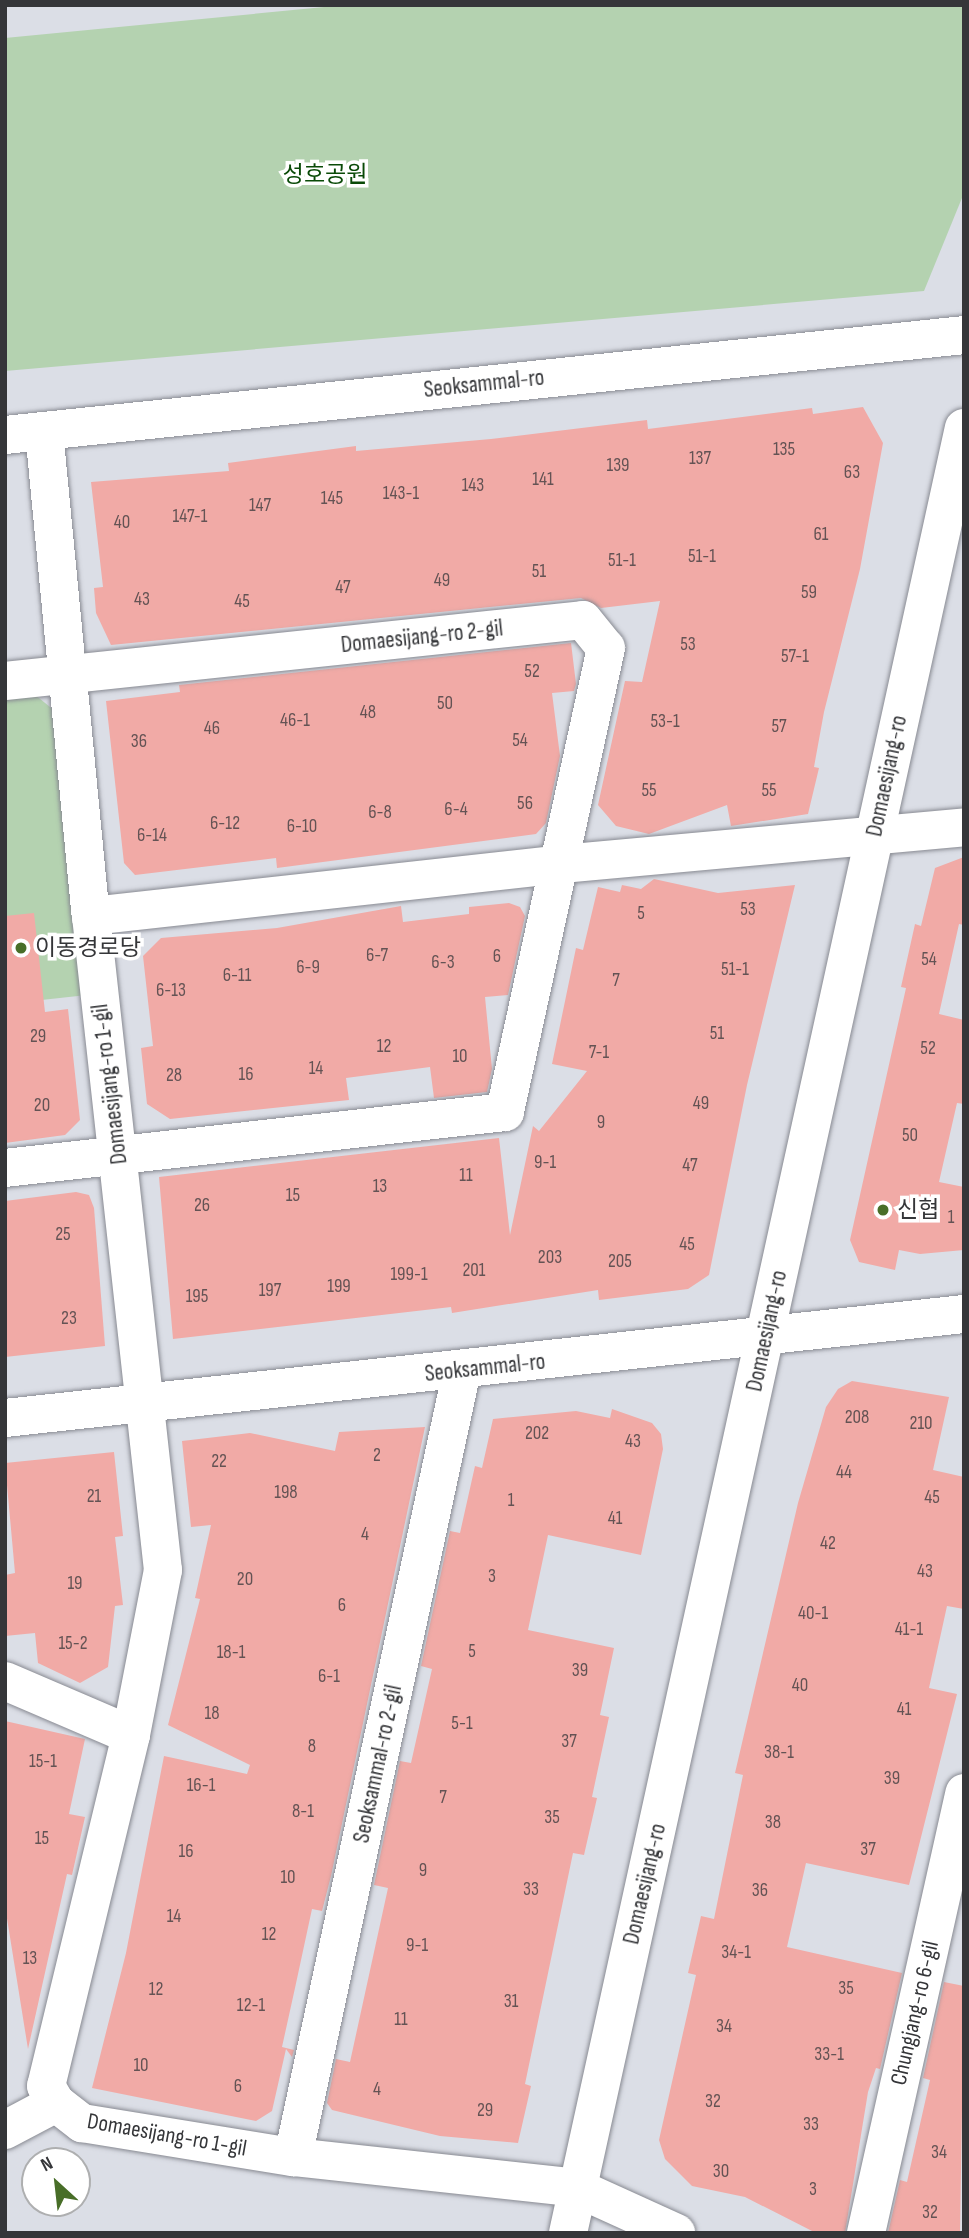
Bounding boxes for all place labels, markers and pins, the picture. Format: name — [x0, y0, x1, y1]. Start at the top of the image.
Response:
place label: 이동경로당 — [35, 934, 141, 962]
marker: 이동경로당 — [13, 940, 29, 956]
place label: 신협 — [897, 1196, 939, 1224]
marker: 신협 — [875, 1202, 891, 1218]

